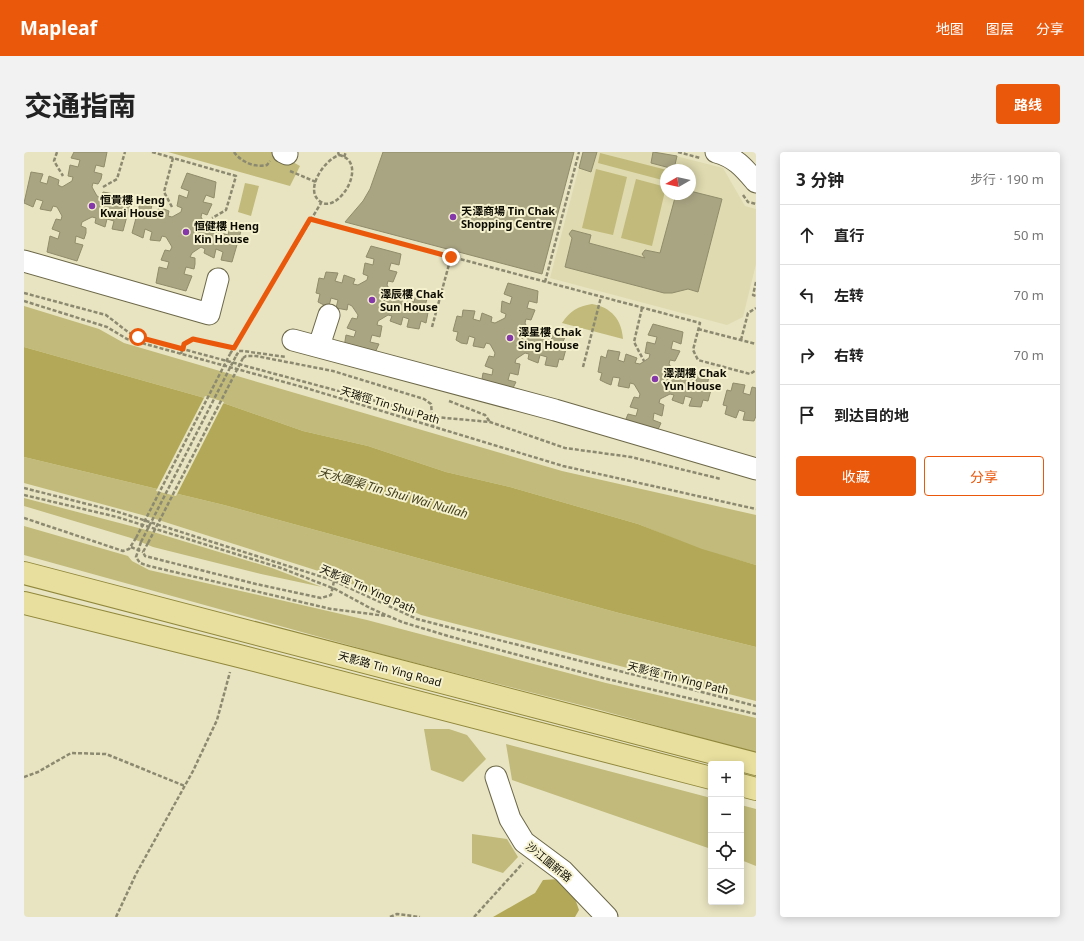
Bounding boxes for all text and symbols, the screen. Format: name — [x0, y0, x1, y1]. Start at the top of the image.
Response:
text: Mapleaf — [20, 15, 97, 41]
text: 地图 — [936, 19, 964, 38]
text: 图层 — [986, 19, 1014, 38]
text: 分享 — [1036, 19, 1064, 38]
button: 路线 — [996, 84, 1060, 124]
text: 交通指南 — [24, 86, 136, 124]
north arrow — [660, 164, 696, 200]
text: 3 分钟 — [796, 168, 844, 191]
text: 步行 · 190 m — [970, 170, 1044, 188]
place label: 恒貴樓 Heng Kwai House — [100, 192, 165, 220]
marker: 恒貴樓 Heng Kwai House — [87, 201, 97, 211]
place label: 天澤商場 Tin Chak Shopping Centre — [461, 203, 555, 231]
marker: 天澤商場 Tin Chak Shopping Centre — [448, 212, 458, 222]
place label: 恒健樓 Heng Kin House — [194, 218, 259, 246]
icon: ahead — [796, 224, 818, 246]
text: 直行 — [834, 225, 864, 245]
text: 50 m — [1014, 226, 1044, 244]
marker: 恒健樓 Heng Kin House — [181, 227, 191, 237]
route end — [442, 248, 460, 266]
icon: left — [796, 284, 818, 306]
text: 左转 — [834, 285, 864, 305]
place label: 澤辰樓 Chak Sun House — [380, 286, 444, 314]
text: 70 m — [1014, 286, 1044, 304]
marker: 澤辰樓 Chak Sun House — [367, 295, 377, 305]
place label: 澤星樓 Chak Sing House — [518, 324, 582, 352]
route start — [129, 328, 147, 346]
marker: 澤星樓 Chak Sing House — [505, 333, 515, 343]
icon: right — [796, 344, 818, 366]
text: 右转 — [834, 345, 864, 365]
text: 70 m — [1014, 346, 1044, 364]
place label: 澤潤樓 Chak Yun House — [663, 365, 727, 393]
marker: 澤潤樓 Chak Yun House — [650, 374, 660, 384]
street label: 天瑞徑 Tin Shui Path — [339, 382, 442, 427]
icon: arrive — [796, 404, 818, 426]
text: 到达目的地 — [834, 405, 909, 425]
button: 收藏 — [796, 456, 916, 496]
button: 分享 — [924, 456, 1044, 496]
water label: 天水圍渠 Tin Shui Wai Nullah — [316, 463, 470, 522]
street label: 天影徑 Tin Ying Path — [318, 561, 419, 616]
street label: 天影路 Tin Ying Road — [337, 648, 443, 690]
street label: 天影徑 Tin Ying Path — [626, 658, 730, 697]
map controls — [708, 761, 744, 905]
button: + — [708, 761, 744, 797]
button: − — [708, 797, 744, 833]
button: locate — [708, 833, 744, 869]
street label: 沙江圍新路 — [523, 838, 575, 885]
button: layers — [708, 869, 744, 905]

